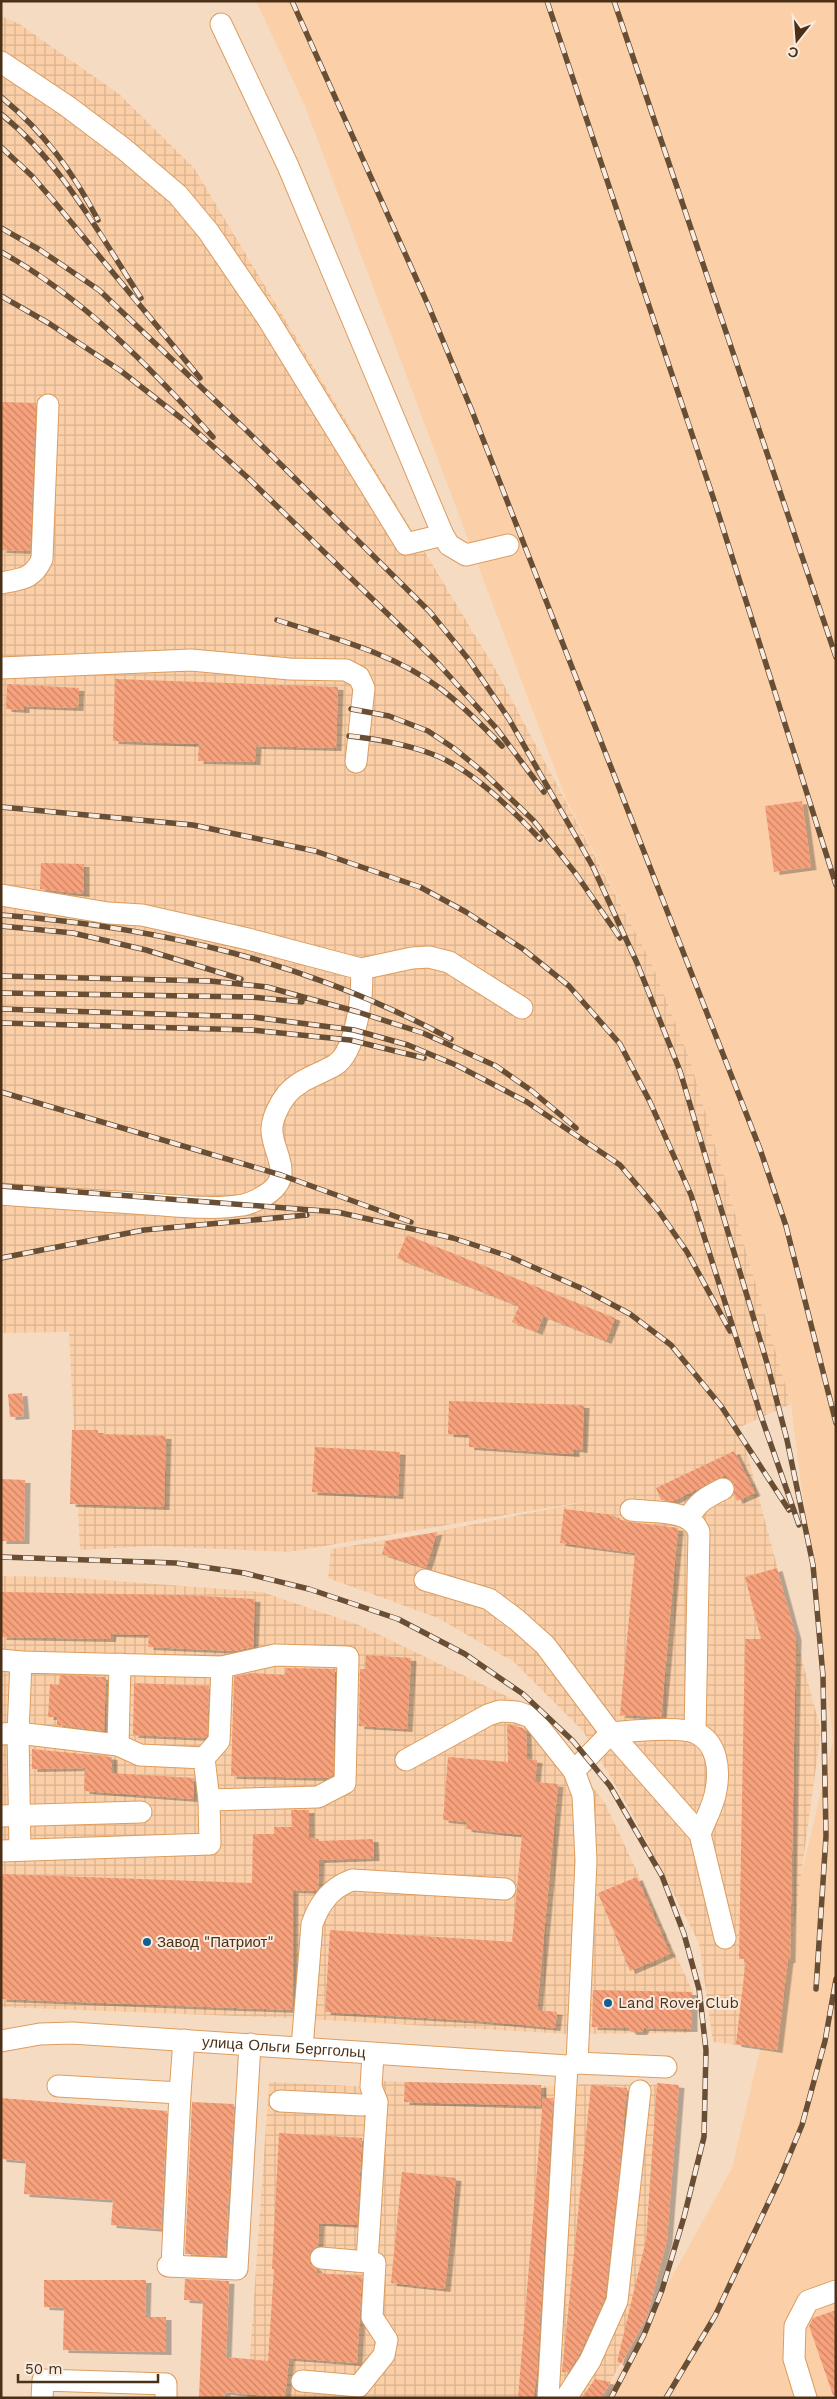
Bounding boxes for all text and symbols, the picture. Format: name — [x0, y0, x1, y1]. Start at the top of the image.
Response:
north arrow — [772, 15, 822, 65]
text: С — [786, 43, 800, 62]
place label: Завод "Патриот" — [157, 1933, 273, 1951]
marker: Завод "Патриот" — [141, 1936, 153, 1948]
place label: Land Rover Club — [618, 1994, 739, 2012]
marker: Land Rover Club — [602, 1997, 614, 2009]
street label: улица Ольги Берггольц — [202, 2033, 367, 2062]
scale bar — [18, 2352, 158, 2384]
text: 50 m — [25, 2360, 62, 2378]

